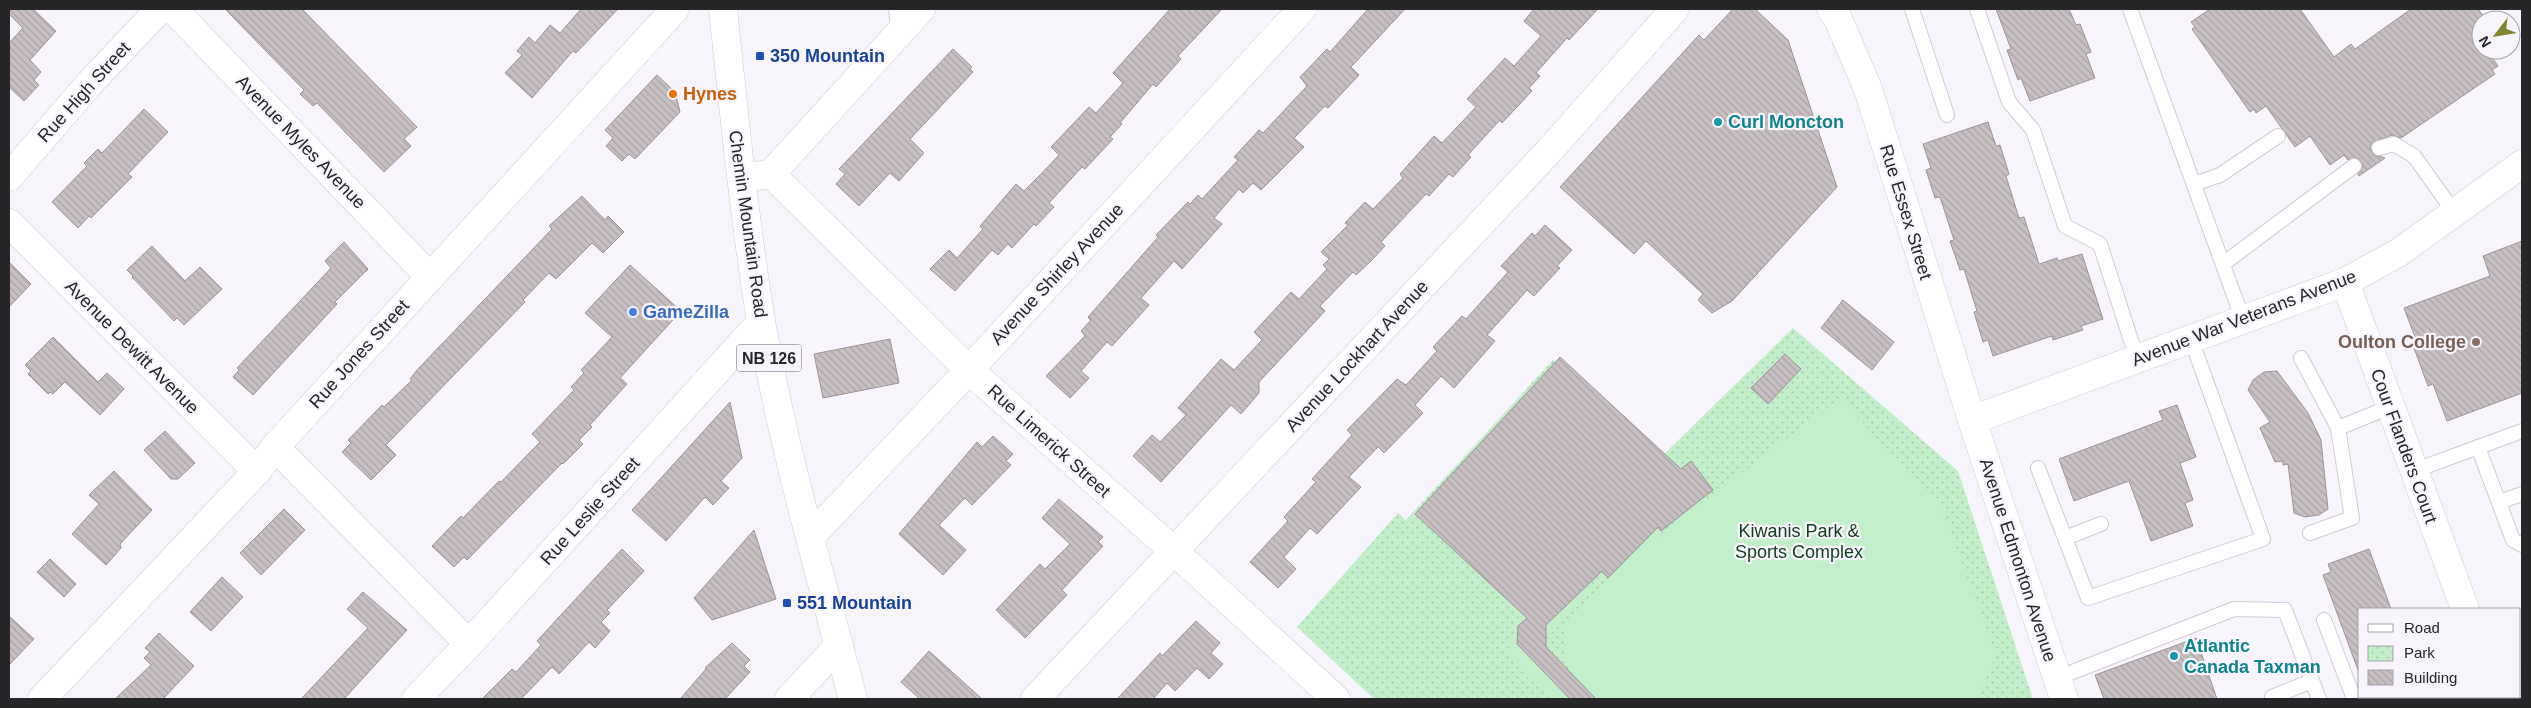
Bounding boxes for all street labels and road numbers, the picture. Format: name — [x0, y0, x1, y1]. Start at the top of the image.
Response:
street label: Rue High Street — [34, 38, 134, 146]
street label: Avenue Myles Avenue — [232, 71, 370, 213]
street label: Chemin Mountain Road — [725, 129, 771, 319]
street label: Rue Essex Street — [1876, 142, 1936, 282]
street label: Avenue Shirley Avenue — [986, 199, 1128, 349]
street label: Avenue War Veterans Avenue — [2129, 266, 2359, 370]
street label: Avenue Dewitt Avenue — [61, 276, 203, 418]
street label: Avenue Lockhart Avenue — [1282, 276, 1432, 436]
street label: Rue Jones Street — [305, 296, 413, 412]
road number: NB 126 — [736, 344, 802, 372]
street label: Cour Flanders Court — [2367, 366, 2441, 526]
street label: Rue Limerick Street — [984, 381, 1114, 501]
street label: Rue Leslie Street — [536, 453, 644, 569]
street label: Avenue Edmonton Avenue — [1976, 456, 2060, 664]

